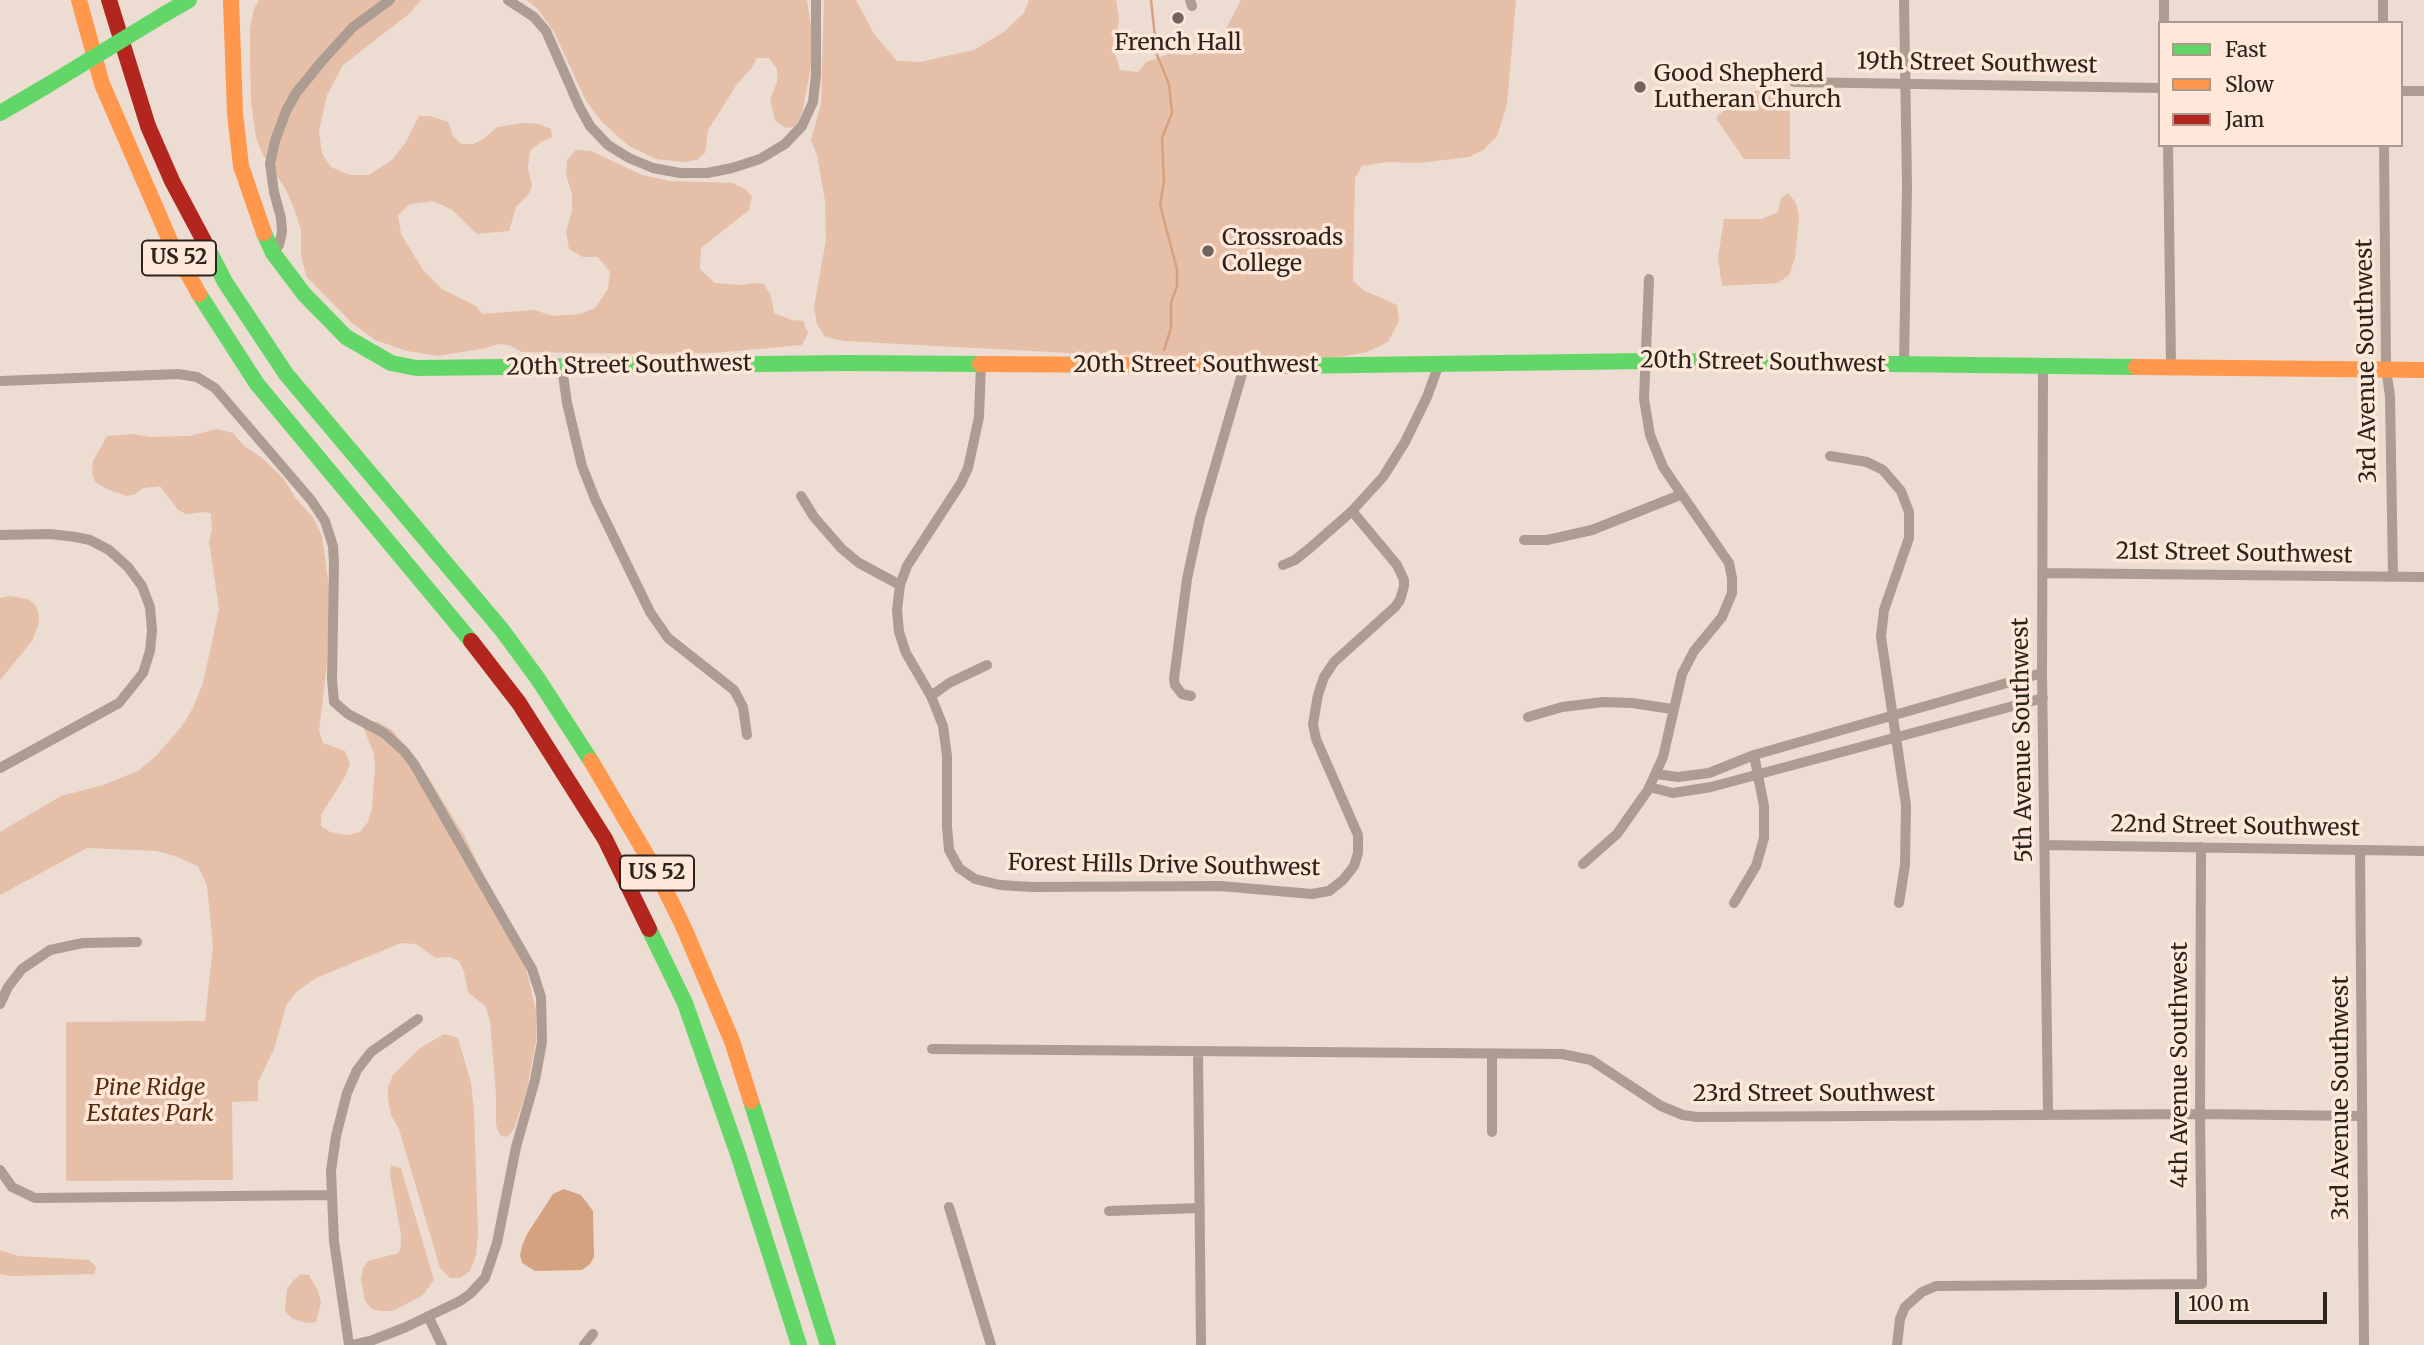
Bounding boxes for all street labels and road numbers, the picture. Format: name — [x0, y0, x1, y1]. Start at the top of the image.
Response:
street label: 19th Street Southwest — [1856, 48, 2098, 80]
street label: 3rd Avenue Southwest — [2351, 238, 2383, 484]
road number: US 52 — [142, 240, 216, 276]
street label: 20th Street Southwest — [1640, 347, 1886, 379]
street label: 20th Street Southwest — [506, 350, 752, 382]
street label: 20th Street Southwest — [1073, 351, 1319, 379]
street label: 21st Street Southwest — [2115, 538, 2353, 570]
street label: 5th Avenue Southwest — [2007, 617, 2039, 863]
street label: 22nd Street Southwest — [2110, 811, 2360, 843]
street label: Forest Hills Drive Southwest — [1007, 849, 1321, 883]
road number: US 52 — [620, 856, 694, 890]
street label: 4th Avenue Southwest — [2166, 942, 2194, 1188]
street label: 3rd Avenue Southwest — [2327, 976, 2355, 1220]
street label: 23rd Street Southwest — [1693, 1080, 1935, 1108]

